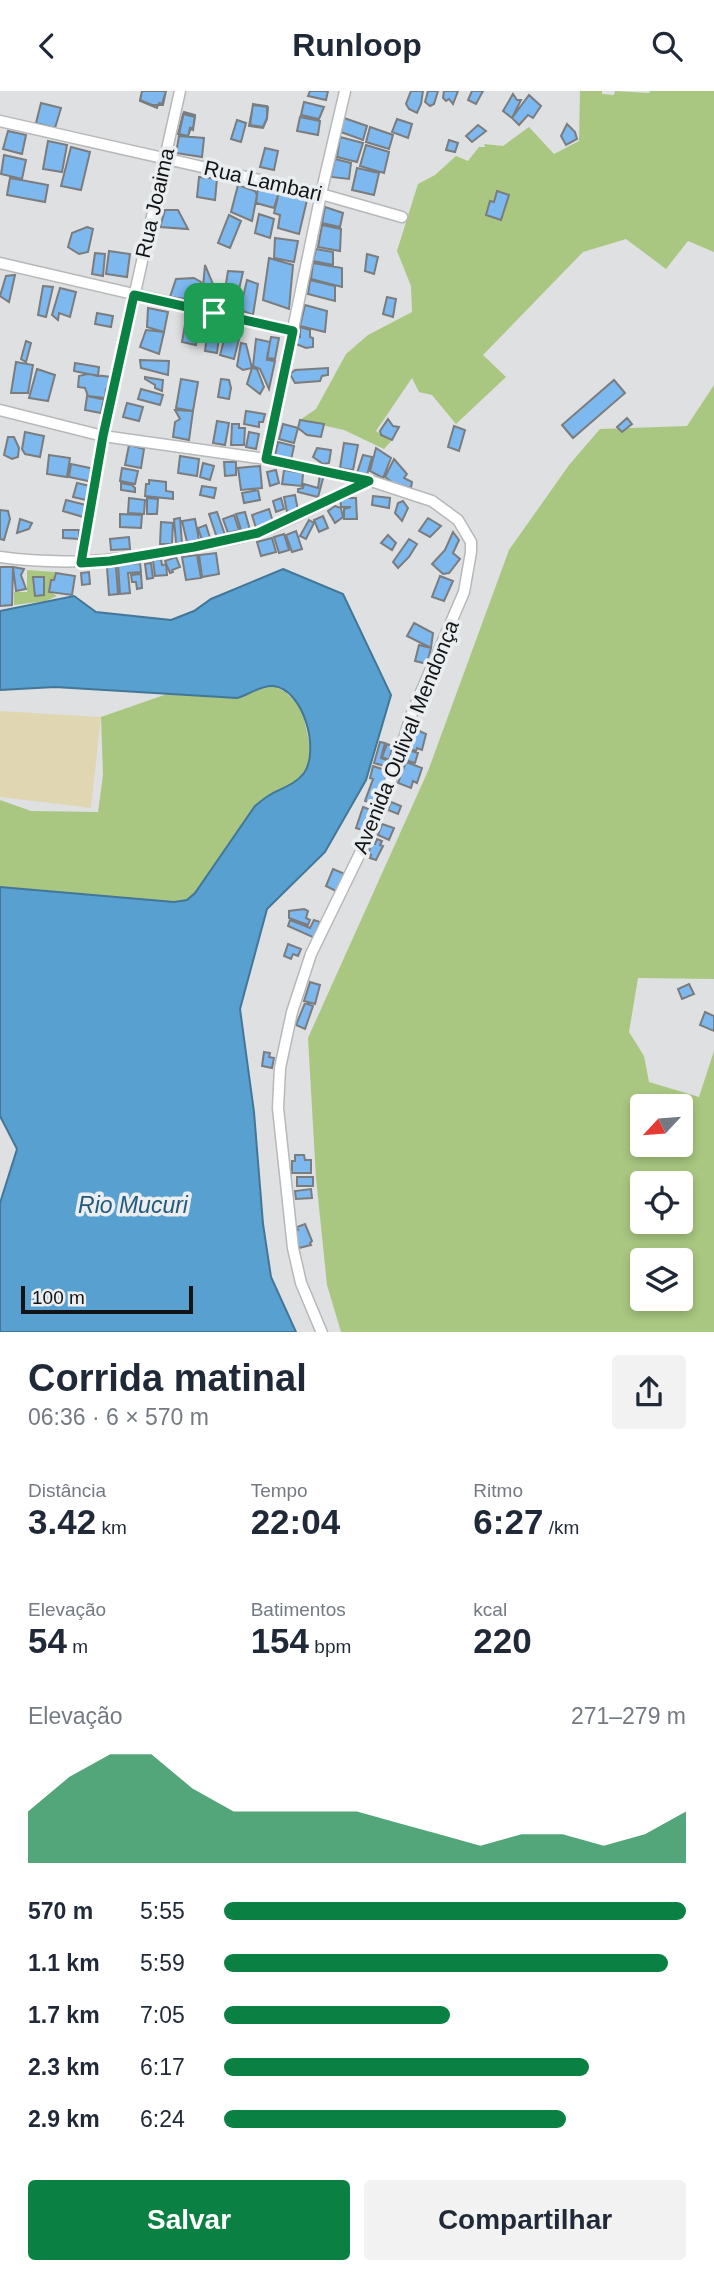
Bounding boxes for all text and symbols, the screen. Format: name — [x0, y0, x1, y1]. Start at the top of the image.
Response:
icon: back — [28, 27, 66, 65]
text: Runloop — [292, 27, 422, 63]
icon: search — [648, 27, 686, 65]
street label: Rua Joaima — [131, 145, 178, 260]
street label: Rua Lambari — [202, 156, 324, 205]
pin — [184, 283, 244, 343]
icon: arrive — [195, 294, 233, 332]
street label: Avenida Oulival Mendonça — [348, 617, 463, 857]
north arrow — [630, 1094, 693, 1157]
map controls — [630, 1094, 693, 1311]
button: locate — [630, 1171, 693, 1234]
water label: Rio Mucuri — [78, 1192, 189, 1218]
button: layers — [630, 1248, 693, 1311]
scale bar — [21, 1283, 192, 1315]
text: 100 m — [32, 1287, 85, 1308]
button: share — [612, 1355, 686, 1429]
text: Corrida matinal — [28, 1357, 307, 1399]
text: 06:36 · 6 × 570 m — [28, 1404, 209, 1430]
text: Distância — [28, 1480, 106, 1501]
text: Tempo — [251, 1480, 308, 1501]
text: Ritmo — [473, 1480, 523, 1501]
text: 3.42 — [28, 1502, 96, 1541]
text: 22:04 — [251, 1502, 340, 1541]
text: 6:27 — [473, 1502, 543, 1541]
text: km — [96, 1517, 127, 1538]
text: /km — [543, 1517, 579, 1538]
text: Elevação — [28, 1599, 106, 1620]
text: Batimentos — [251, 1599, 346, 1620]
text: kcal — [473, 1599, 507, 1620]
text: 54 — [28, 1621, 67, 1660]
text: 154 — [251, 1621, 309, 1660]
text: 220 — [473, 1621, 532, 1660]
text: m — [67, 1636, 88, 1657]
text: bpm — [309, 1636, 351, 1657]
text: Elevação — [28, 1703, 123, 1729]
text: 271–279 m — [571, 1703, 686, 1729]
text: 570 m — [28, 1898, 93, 1924]
text: 5:55 — [140, 1898, 185, 1924]
text: 1.1 km — [28, 1950, 100, 1976]
text: 5:59 — [140, 1950, 185, 1976]
text: 1.7 km — [28, 2002, 100, 2028]
text: 7:05 — [140, 2002, 185, 2028]
text: 2.3 km — [28, 2054, 100, 2080]
text: 6:17 — [140, 2054, 185, 2080]
text: 2.9 km — [28, 2106, 100, 2132]
text: 6:24 — [140, 2106, 185, 2132]
button: Salvar — [28, 2180, 350, 2260]
button: Compartilhar — [364, 2180, 686, 2260]

